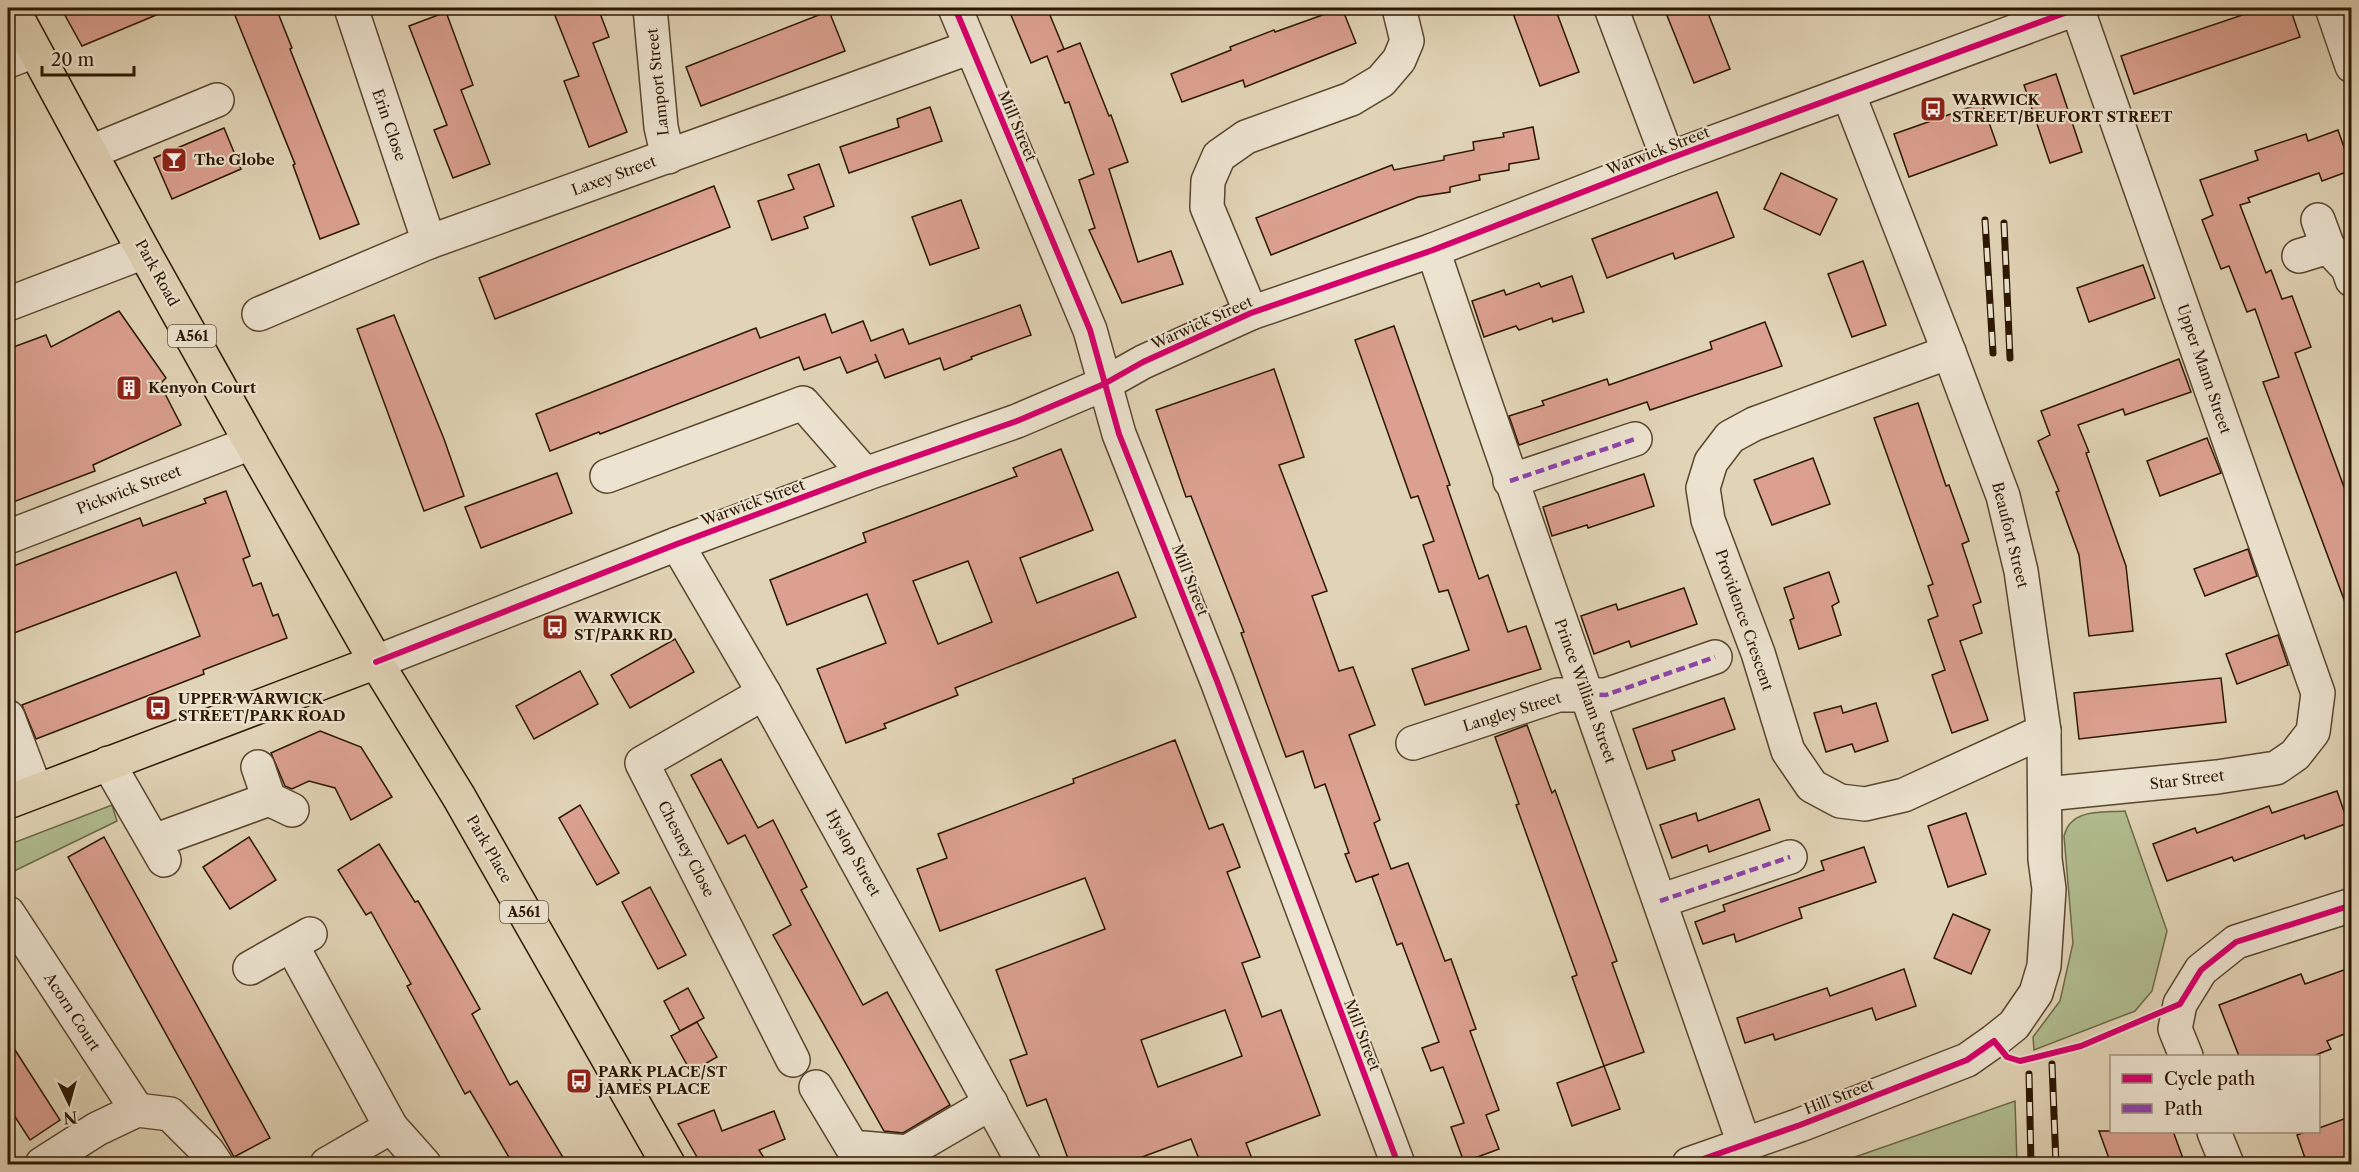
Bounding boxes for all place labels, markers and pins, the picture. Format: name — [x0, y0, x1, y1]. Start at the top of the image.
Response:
place label: WARWICK STREET/BEUFORT STREET — [1951, 90, 2173, 126]
bus stop icon: WARWICK STREET/BEUFORT STREET — [1918, 94, 1948, 124]
bar icon: The Globe — [159, 145, 189, 175]
place label: The Globe — [194, 150, 275, 169]
building icon: Kenyon Court — [114, 373, 144, 403]
place label: Kenyon Court — [148, 378, 256, 397]
place label: WARWICK ST/PARK RD — [573, 608, 673, 644]
bus stop icon: WARWICK ST/PARK RD — [540, 612, 570, 642]
place label: UPPER WARWICK STREET/PARK ROAD — [178, 689, 346, 725]
bus stop icon: UPPER WARWICK STREET/PARK ROAD — [143, 693, 173, 723]
place label: PARK PLACE/ST JAMES PLACE — [595, 1062, 728, 1098]
bus stop icon: PARK PLACE/ST JAMES PLACE — [564, 1066, 594, 1096]

